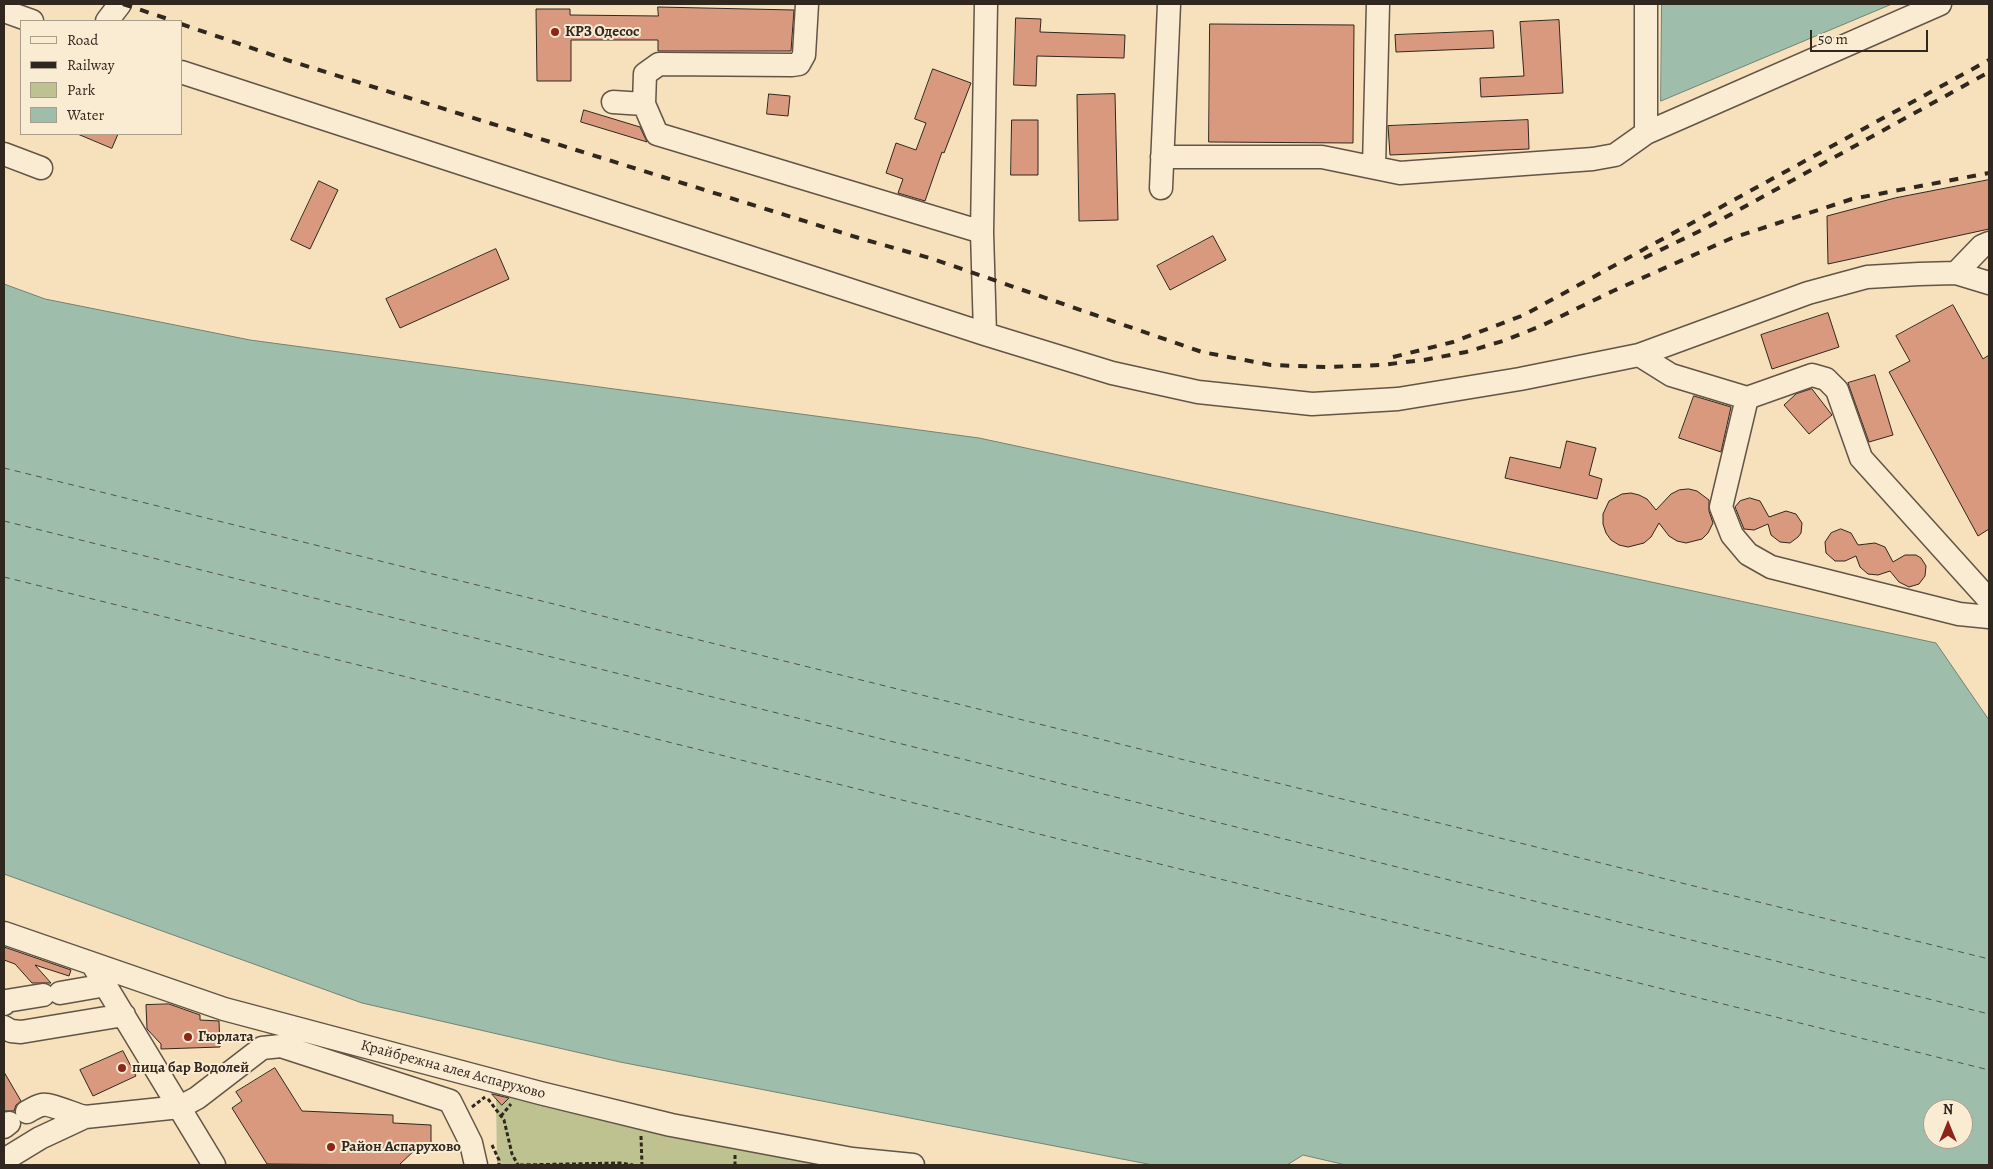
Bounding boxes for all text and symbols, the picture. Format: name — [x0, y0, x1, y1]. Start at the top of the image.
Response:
legend — [20, 20, 182, 135]
scale bar — [1813, 20, 1930, 52]
place label: КРЗ Одесос — [565, 23, 640, 41]
marker: КРЗ Одесос — [549, 26, 561, 38]
text: 50 m — [1818, 29, 1848, 49]
text: Road — [67, 30, 98, 50]
text: Railway — [67, 55, 114, 75]
text: Park — [67, 80, 95, 100]
text: Water — [67, 105, 104, 125]
place label: Гюрлата — [198, 1028, 254, 1046]
marker: Гюрлата — [182, 1031, 194, 1043]
street label: Крайбрежна алея Аспарухово — [359, 1037, 547, 1103]
place label: пица бар Водолей — [132, 1059, 249, 1077]
marker: пица бар Водолей — [116, 1062, 128, 1074]
north arrow — [1923, 1099, 1973, 1149]
text: N — [1943, 1100, 1953, 1119]
place label: Район Аспарухово — [341, 1138, 461, 1156]
marker: Район Аспарухово — [325, 1141, 337, 1153]

